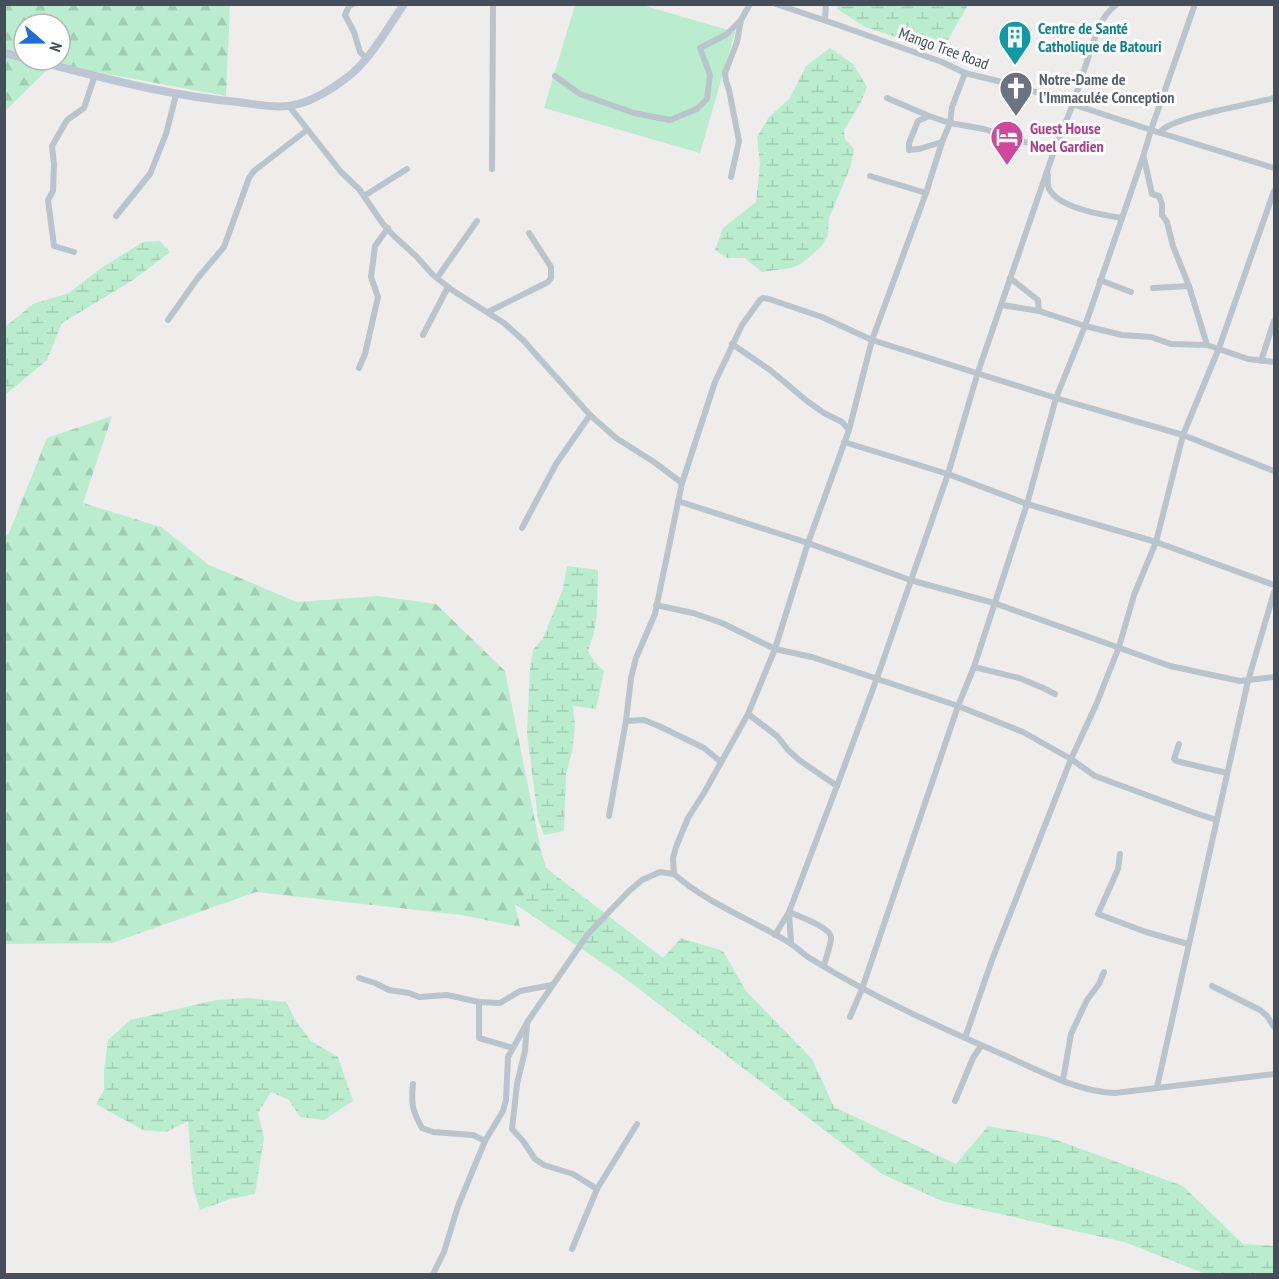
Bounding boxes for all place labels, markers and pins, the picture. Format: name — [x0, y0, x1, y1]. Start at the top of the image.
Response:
place label: Centre de Santé Catholique de Batouri — [1038, 18, 1162, 56]
building icon: Centre de Santé Catholique de Batouri — [997, 19, 1033, 66]
place label: Notre-Dame de l'Immaculée Conception — [1039, 69, 1175, 107]
church icon: Notre-Dame de l'Immaculée Conception — [998, 70, 1034, 117]
place label: Guest House Noel Gardien — [1030, 118, 1104, 156]
hotel icon: Guest House Noel Gardien — [989, 119, 1025, 166]

